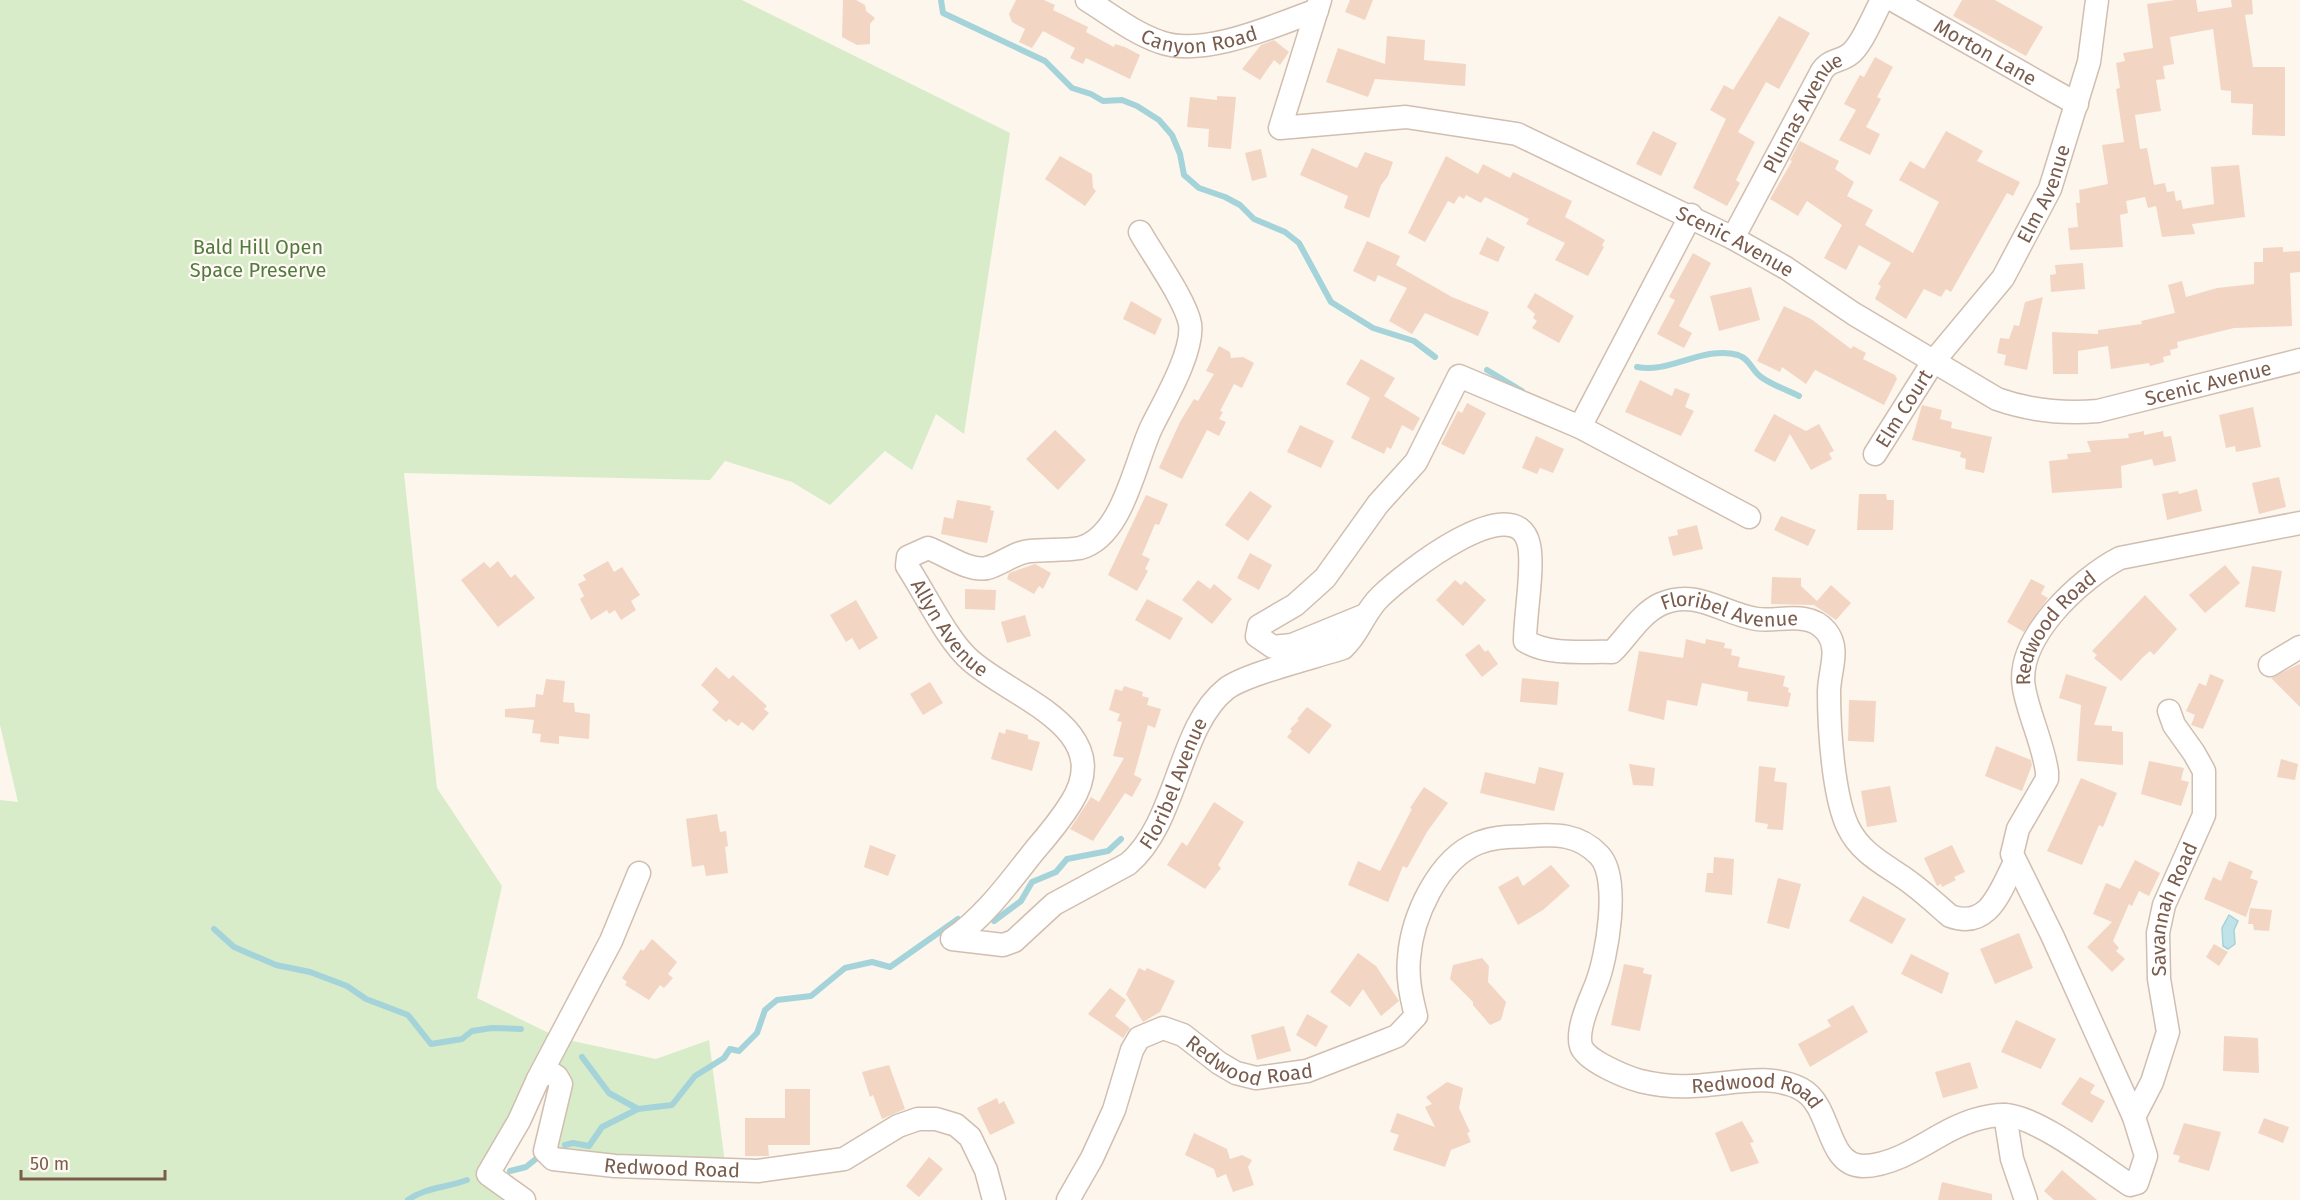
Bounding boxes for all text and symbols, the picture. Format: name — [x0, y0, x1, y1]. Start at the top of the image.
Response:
street label: Morton Lane — [1930, 14, 2041, 91]
street label: Canyon Road — [1137, 21, 1260, 58]
street label: Plumas Avenue — [1758, 47, 1846, 177]
street label: Elm Avenue — [2012, 142, 2075, 247]
street label: Scenic Avenue — [1672, 201, 1799, 282]
park label: Bald Hill Open Space Preserve — [190, 235, 326, 282]
street label: Scenic Avenue — [2142, 356, 2274, 411]
street label: Elm Court — [1870, 364, 1938, 452]
street label: Redwood Road — [2011, 565, 2101, 686]
street label: Allyn Avenue — [906, 575, 993, 682]
street label: Floribel Avenue — [1657, 587, 1798, 632]
street label: Floribel Avenue — [1134, 713, 1212, 854]
street label: Savannah Road — [2146, 838, 2202, 977]
street label: Redwood Road — [1181, 1030, 1314, 1091]
street label: Redwood Road — [1691, 1068, 1828, 1113]
scale bar — [21, 1143, 165, 1181]
text: 50 m — [30, 1153, 69, 1175]
street label: Redwood Road — [603, 1153, 740, 1182]

